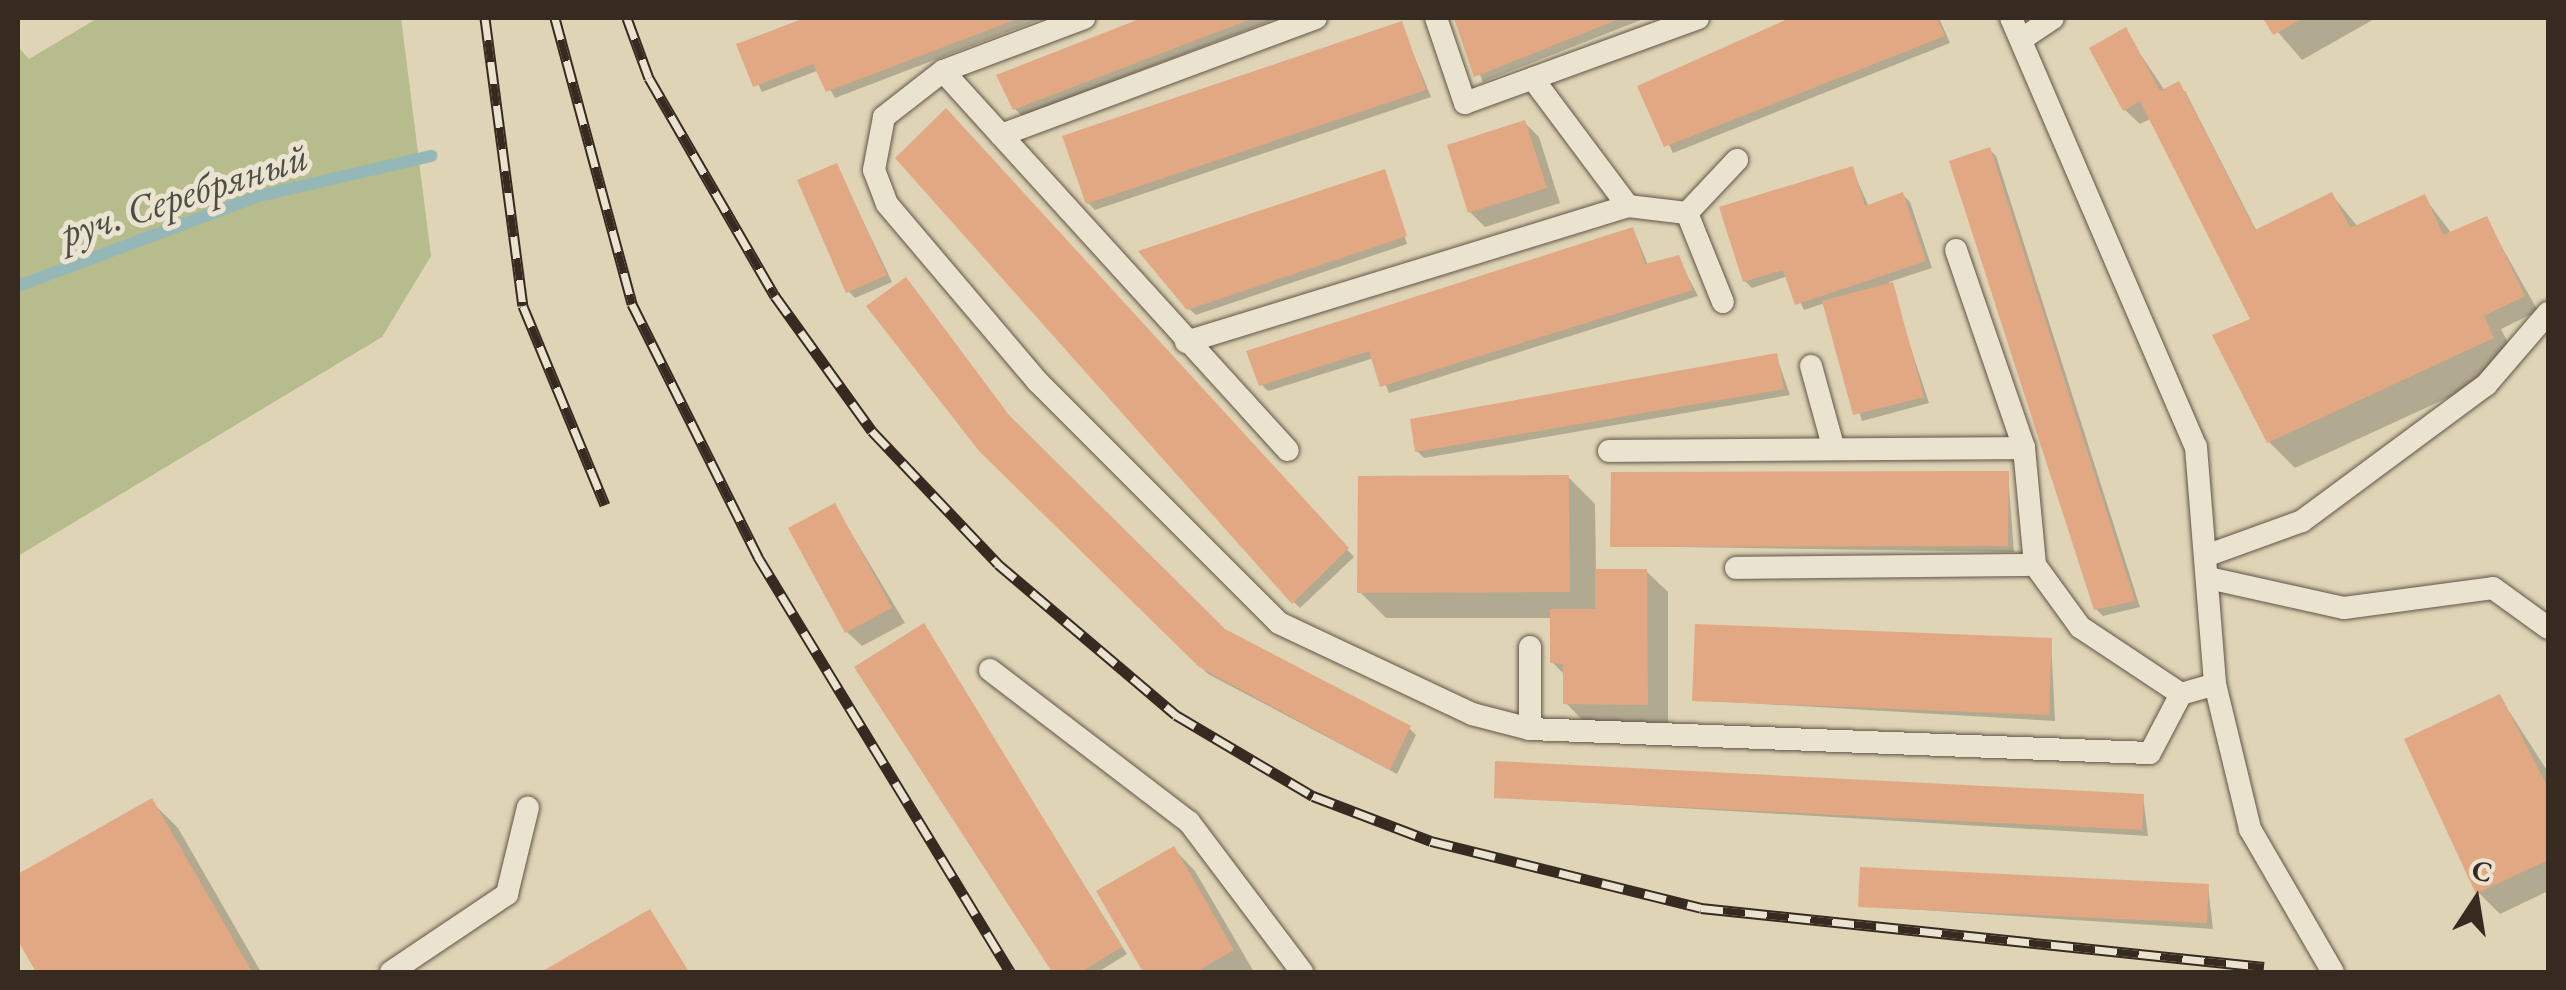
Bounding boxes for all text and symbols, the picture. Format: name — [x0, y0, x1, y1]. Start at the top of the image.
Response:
water label: руч. Серебряный — [54, 131, 314, 257]
north arrow — [2426, 850, 2526, 950]
text: С — [2469, 851, 2496, 890]

